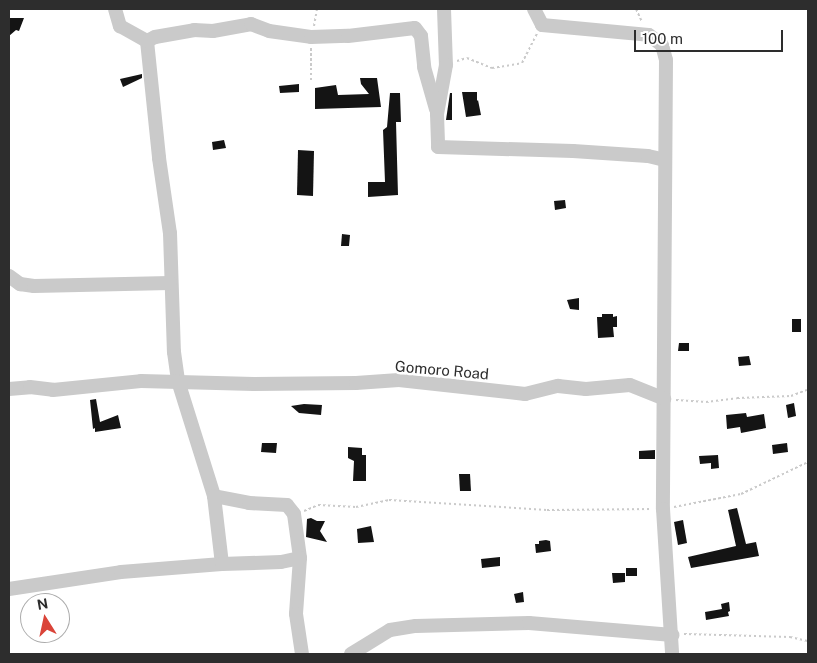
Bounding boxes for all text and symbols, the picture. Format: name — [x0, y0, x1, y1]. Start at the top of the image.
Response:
scale bar — [637, 20, 786, 52]
text: 100 m — [642, 30, 683, 47]
street label: Gomoro Road — [394, 357, 490, 383]
north arrow — [20, 593, 70, 643]
text: N — [36, 595, 49, 613]

